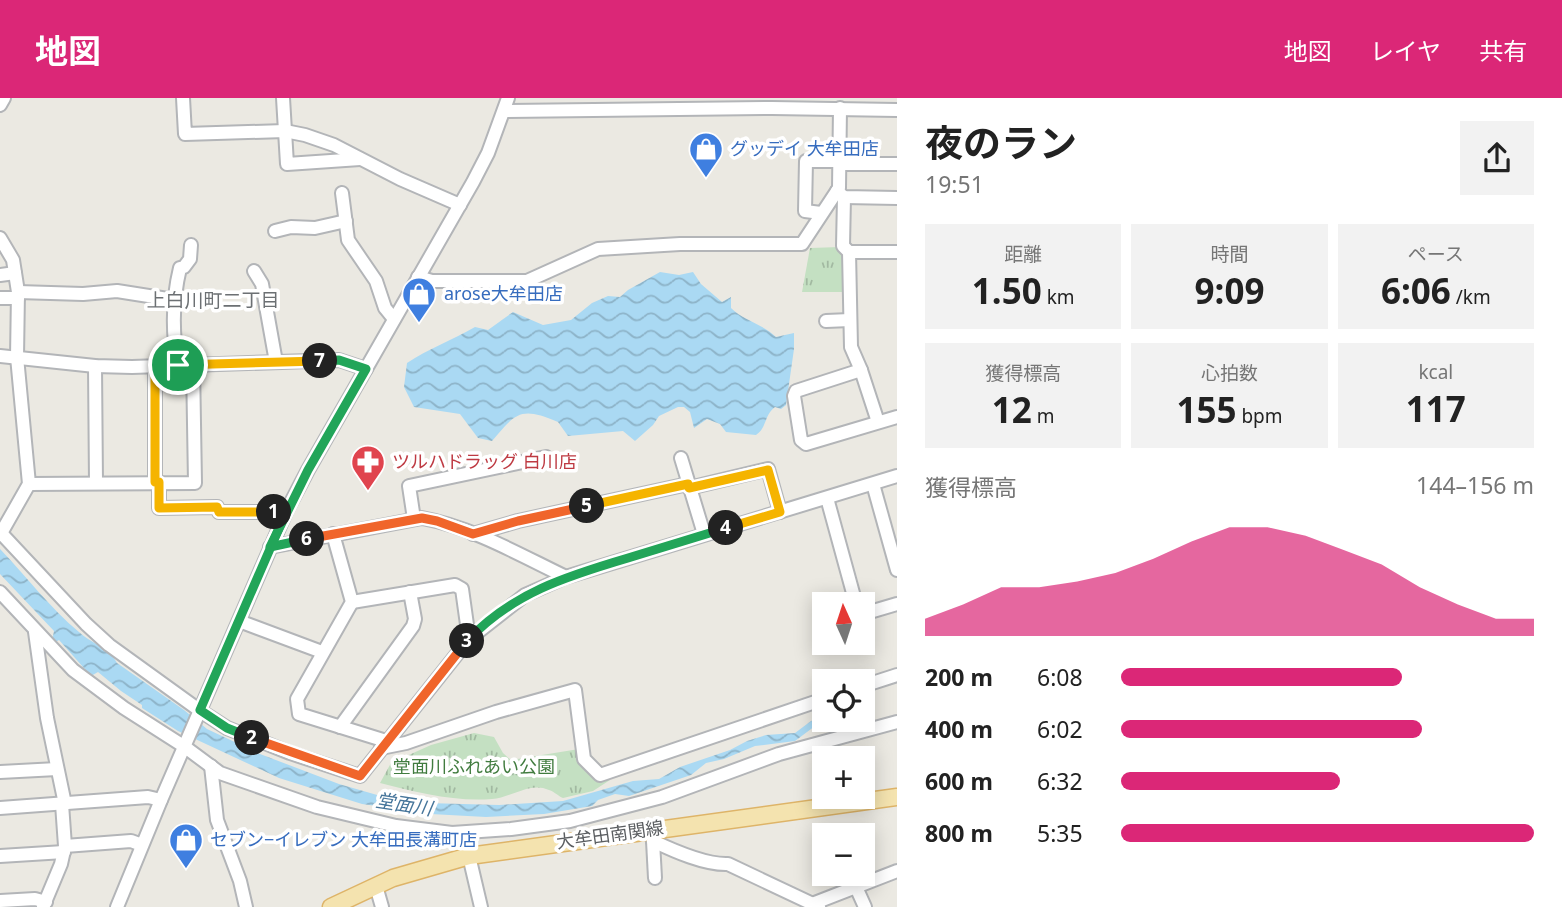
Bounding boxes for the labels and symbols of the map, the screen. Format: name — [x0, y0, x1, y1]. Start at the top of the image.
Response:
shop icon: グッデイ 大牟田店 — [687, 130, 725, 179]
place label: グッデイ 大牟田店 — [730, 136, 879, 160]
shop icon: arose大牟田店 — [400, 275, 438, 324]
place label: arose大牟田店 — [444, 281, 563, 305]
district label: 上白川町二丁目 — [146, 287, 280, 313]
pin — [148, 335, 208, 395]
pin: 7 — [302, 344, 338, 378]
pharmacy icon: ツルハドラッグ 白川店 — [349, 443, 387, 492]
place label: ツルハドラッグ 白川店 — [392, 449, 577, 473]
pin: 5 — [570, 488, 604, 524]
pin: 1 — [256, 494, 292, 530]
pin: 4 — [708, 510, 744, 546]
pin: 6 — [290, 522, 324, 556]
north arrow — [812, 592, 875, 654]
pin: 3 — [449, 624, 484, 658]
pin: 2 — [234, 720, 270, 756]
park label: 堂面川ふれあい公園 — [393, 754, 555, 778]
water label: 堂面川 — [374, 787, 436, 822]
street label: 大牟田南関線 — [555, 815, 665, 853]
shop icon: セブン−イレブン 大牟田長溝町店 — [167, 821, 205, 870]
place label: セブン−イレブン 大牟田長溝町店 — [210, 827, 477, 851]

